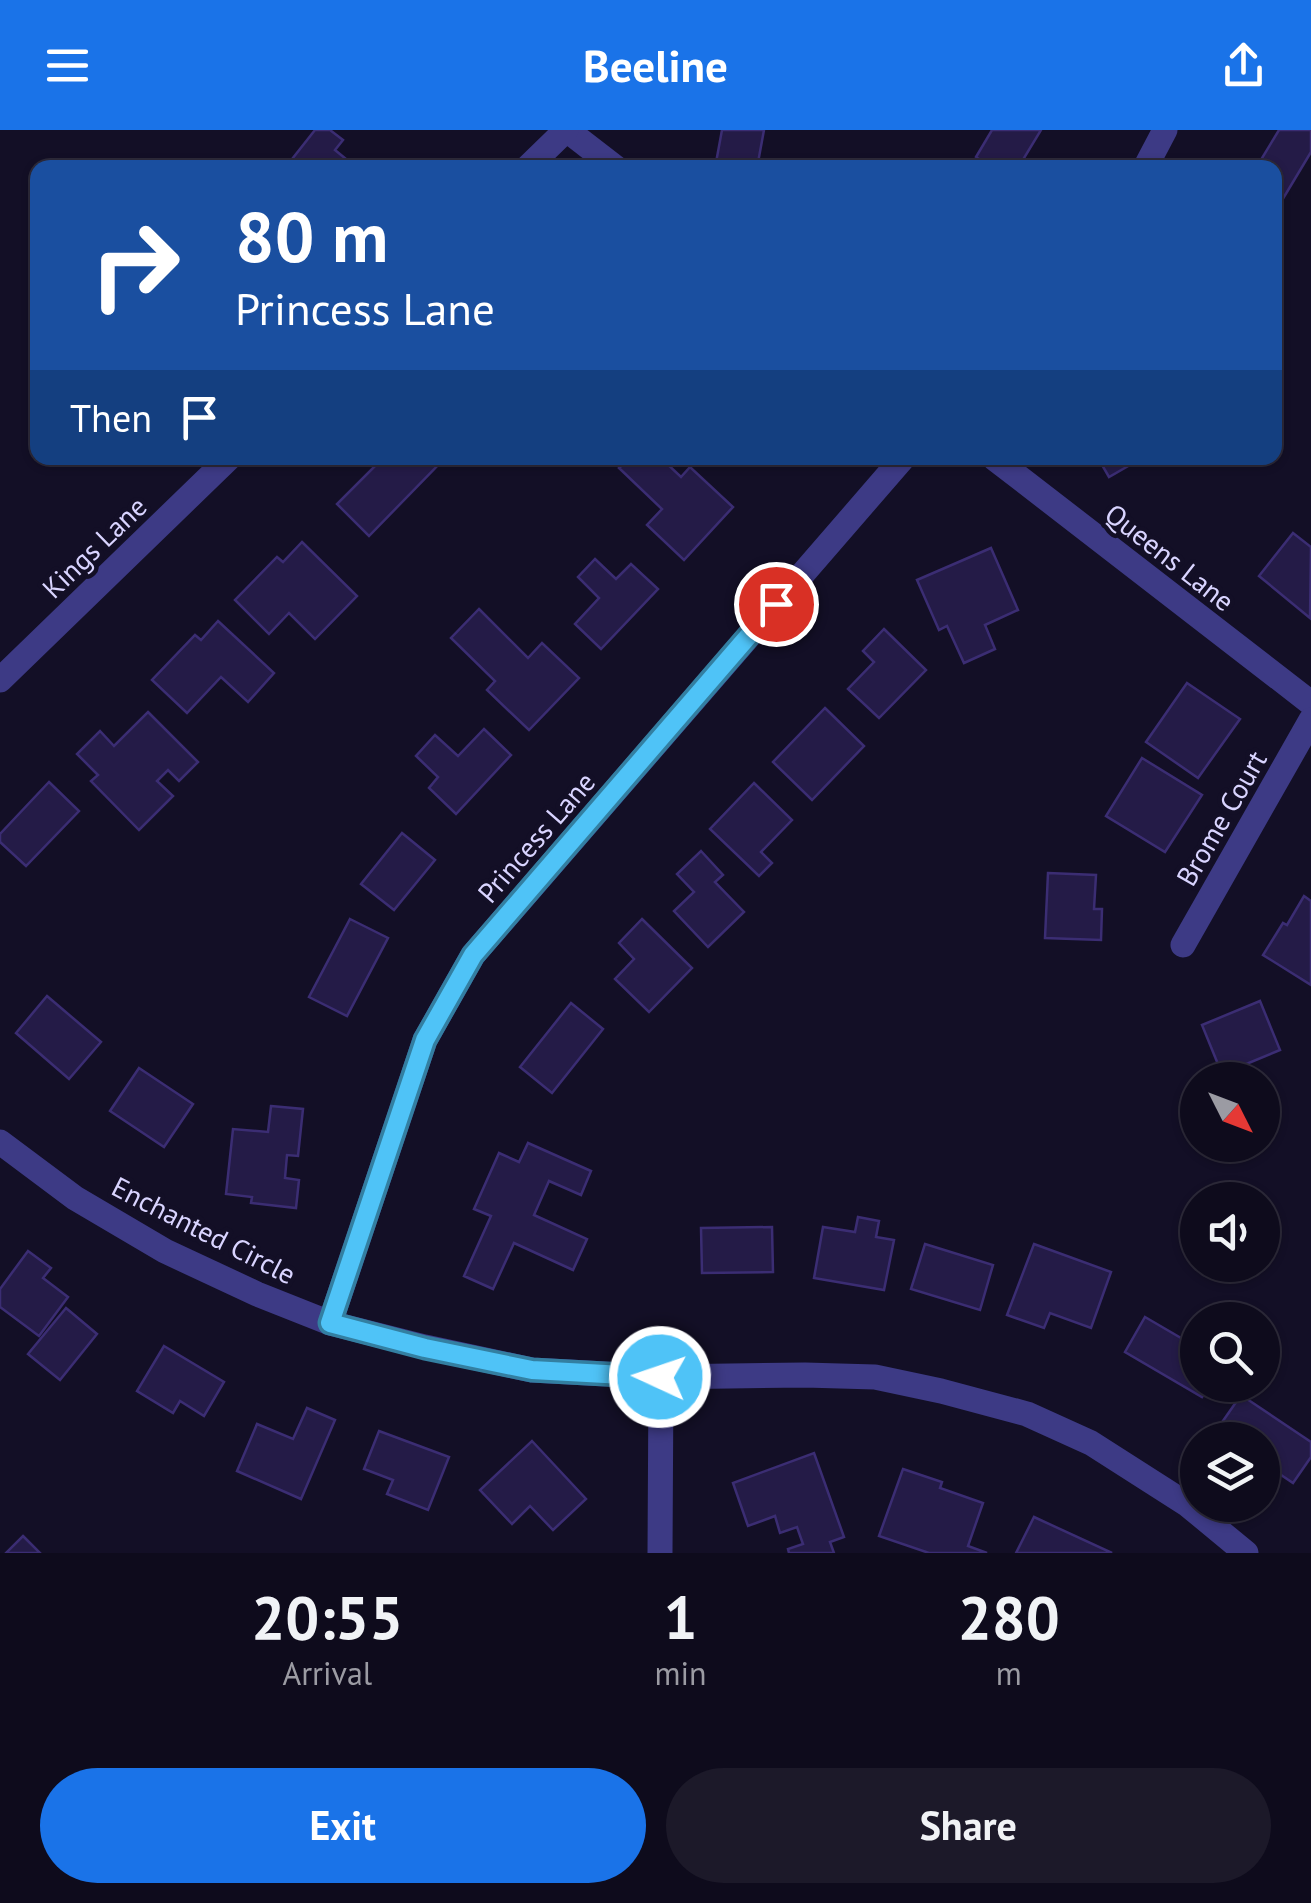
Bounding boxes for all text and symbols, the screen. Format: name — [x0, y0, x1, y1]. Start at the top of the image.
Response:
text: Beeline — [583, 36, 728, 94]
icon: menu — [40, 38, 95, 93]
icon: share — [1216, 38, 1271, 93]
text: 80 m — [235, 191, 388, 281]
icon: right — [70, 200, 200, 330]
text: Princess Lane — [235, 279, 495, 337]
icon: arrive — [172, 390, 227, 445]
text: Then — [70, 393, 152, 442]
street label: Kings Lane — [34, 488, 154, 606]
street label: Queens Lane — [1098, 495, 1242, 619]
pin — [734, 562, 819, 647]
icon: arrive — [749, 577, 804, 632]
street label: Brome Court — [1167, 743, 1275, 892]
street label: Princess Lane — [469, 764, 603, 910]
north arrow — [1180, 1062, 1280, 1162]
map controls — [1180, 1062, 1280, 1522]
street label: Enchanted Circle — [106, 1168, 302, 1292]
button: sound — [1180, 1182, 1280, 1282]
button: search — [1180, 1302, 1280, 1402]
position arrow — [608, 1325, 712, 1429]
button: layers — [1180, 1422, 1280, 1522]
text: 20:55 — [251, 1578, 403, 1656]
text: 1 — [664, 1578, 698, 1656]
text: 280 — [958, 1578, 1060, 1656]
text: Arrival — [282, 1652, 372, 1694]
text: min — [655, 1652, 707, 1694]
text: m — [996, 1652, 1022, 1694]
button: Exit — [40, 1768, 646, 1883]
button: Share — [666, 1768, 1271, 1883]

